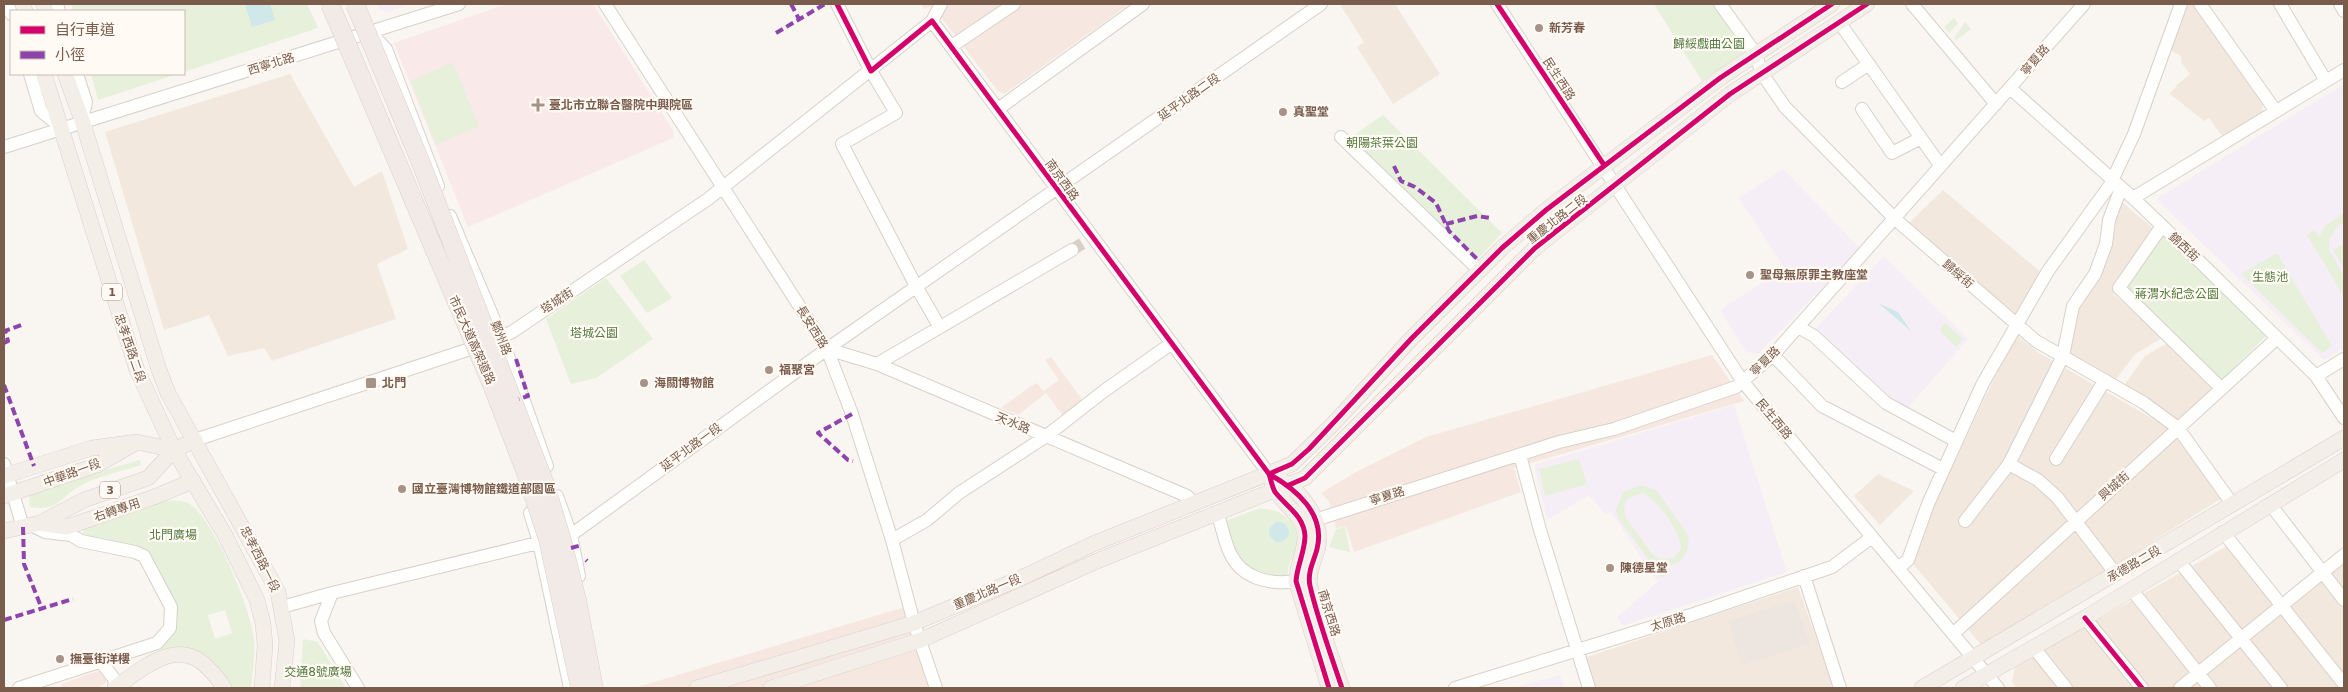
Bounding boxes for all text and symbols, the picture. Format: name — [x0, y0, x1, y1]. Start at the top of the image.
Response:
legend — [10, 10, 185, 75]
text: 自行車道 — [55, 21, 115, 39]
place label: 新芳春 — [1549, 21, 1585, 35]
marker: 新芳春 — [1533, 22, 1545, 34]
park label: 歸綏戲曲公園 — [1673, 37, 1745, 51]
street label: 寧夏路 — [2018, 42, 2052, 78]
text: 小徑 — [55, 46, 85, 64]
street label: 西寧北路 — [246, 50, 296, 78]
street label: 民生西路 — [1540, 55, 1578, 103]
street label: 延平北路二段 — [1155, 71, 1223, 123]
marker: 臺北市立聯合醫院中興院區 — [531, 98, 545, 112]
place label: 臺北市立聯合醫院中興院區 — [549, 98, 693, 112]
place label: 真聖堂 — [1293, 105, 1329, 119]
marker: 真聖堂 — [1277, 106, 1289, 118]
park label: 朝陽茶葉公園 — [1346, 136, 1418, 150]
street label: 南京西路 — [1042, 156, 1082, 204]
street label: 重慶北路二段 — [1524, 191, 1590, 247]
street label: 錦西街 — [2166, 230, 2202, 264]
street label: 歸綏街 — [1940, 257, 1976, 291]
place label: 聖母無原罪主教座堂 — [1760, 268, 1868, 282]
marker: 聖母無原罪主教座堂 — [1744, 269, 1756, 281]
park label: 生態池 — [2252, 270, 2288, 284]
road number: 1 — [102, 284, 122, 300]
street label: 塔城街 — [538, 285, 576, 317]
park label: 蔣渭水紀念公園 — [2135, 287, 2219, 301]
street label: 市民大道高架道路 — [446, 293, 498, 387]
street label: 長安西路 — [793, 303, 831, 351]
street label: 忠孝西路二段 — [112, 312, 148, 384]
street label: 鄭州路 — [488, 319, 514, 357]
park label: 塔城公園 — [570, 326, 618, 340]
street label: 寧夏路 — [1747, 343, 1783, 379]
place label: 福聚宮 — [779, 363, 815, 377]
marker: 福聚宮 — [763, 364, 775, 376]
marker: 北門 — [364, 376, 378, 390]
place label: 北門 — [382, 376, 406, 390]
place label: 海關博物館 — [654, 376, 714, 390]
marker: 海關博物館 — [638, 377, 650, 389]
street label: 民生西路 — [1753, 396, 1795, 442]
street label: 天水路 — [994, 410, 1032, 436]
street label: 延平北路一段 — [658, 420, 724, 474]
street label: 中華路一段 — [41, 456, 103, 490]
street label: 興城街 — [2096, 469, 2132, 503]
road number: 3 — [100, 482, 120, 498]
place label: 國立臺灣博物館鐵道部園區 — [412, 482, 556, 496]
marker: 國立臺灣博物館鐵道部園區 — [396, 483, 408, 495]
street label: 寧夏路 — [1368, 484, 1406, 508]
street label: 右轉專用 — [92, 496, 142, 524]
street label: 忠孝西路一段 — [237, 524, 283, 594]
park label: 北門廣場 — [149, 528, 197, 542]
street label: 承德路二段 — [2105, 543, 2163, 585]
place label: 陳德星堂 — [1620, 561, 1668, 575]
marker: 陳德星堂 — [1604, 562, 1616, 574]
street label: 重慶北路一段 — [951, 571, 1023, 613]
street label: 南京西路 — [1315, 588, 1343, 638]
street label: 太原路 — [1649, 610, 1687, 634]
place label: 撫臺街洋樓 — [70, 652, 130, 666]
marker: 撫臺街洋樓 — [54, 653, 66, 665]
park label: 交通8號廣場 — [284, 665, 352, 679]

